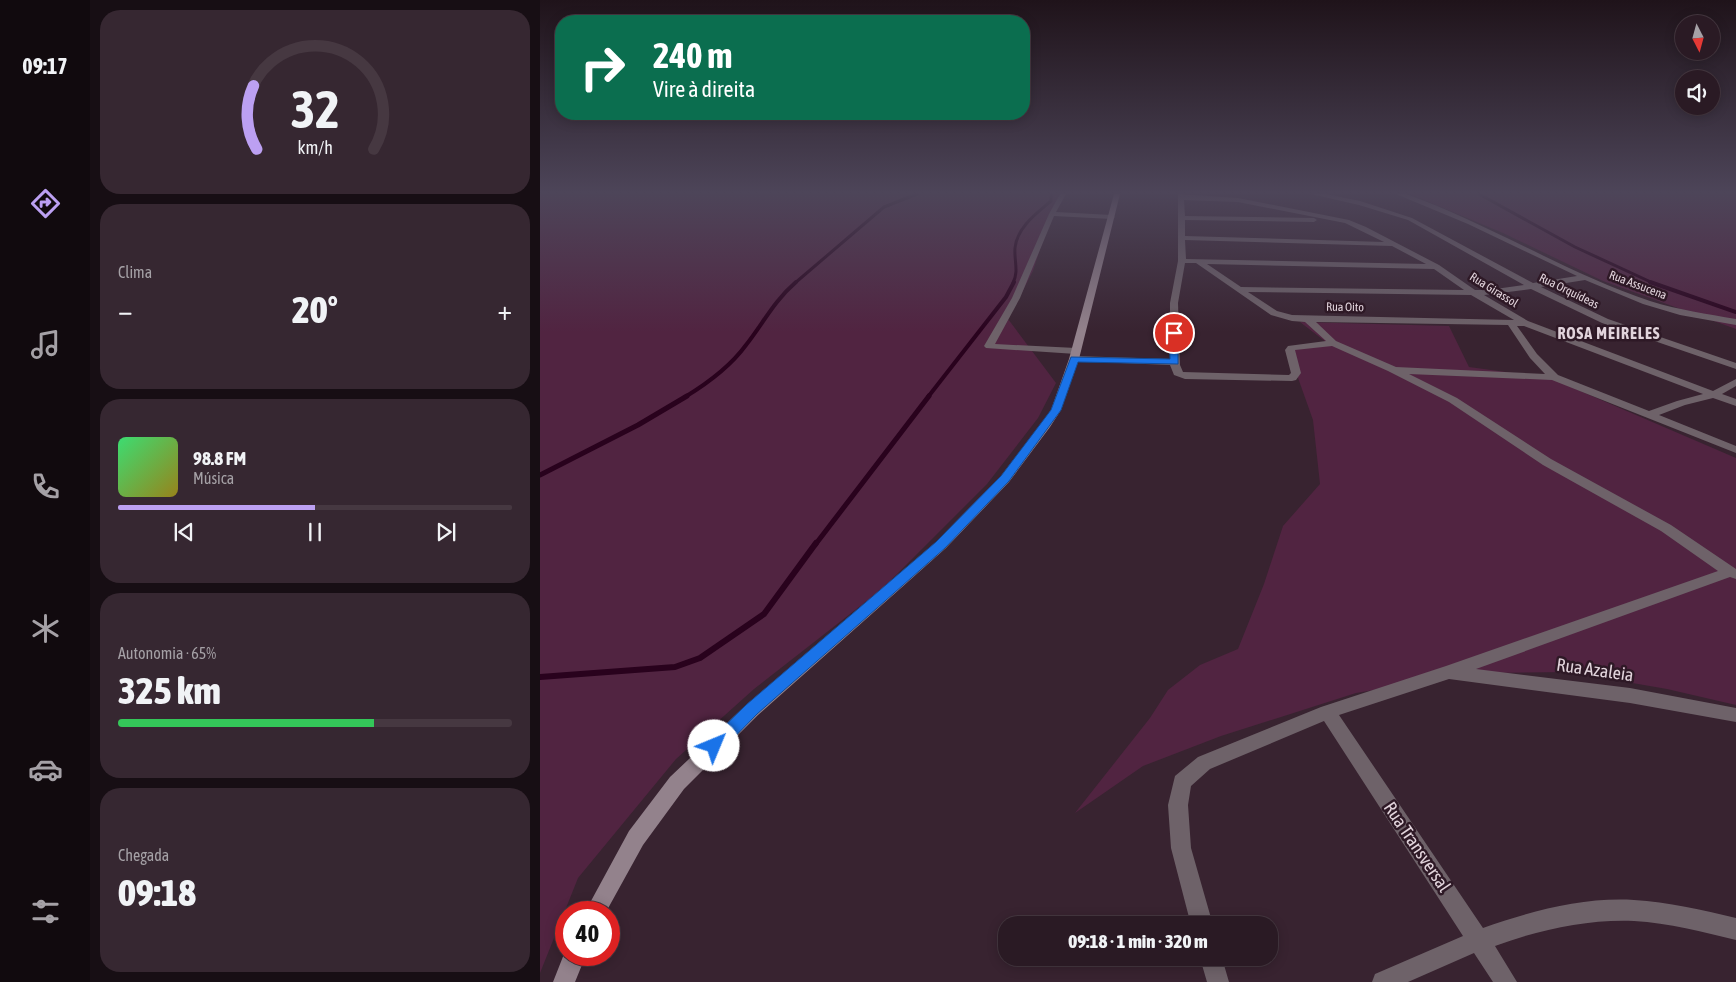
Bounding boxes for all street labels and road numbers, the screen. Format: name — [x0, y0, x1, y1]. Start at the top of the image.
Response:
street label: Rua Assucena — [1607, 268, 1669, 302]
street label: Rua Girassol — [1467, 270, 1521, 311]
street label: Rua Orquídeas — [1537, 271, 1601, 311]
street label: Rua Oito — [1326, 300, 1364, 314]
street label: Rua Azaleia — [1555, 654, 1635, 685]
street label: Rua Transversal — [1380, 798, 1455, 896]

